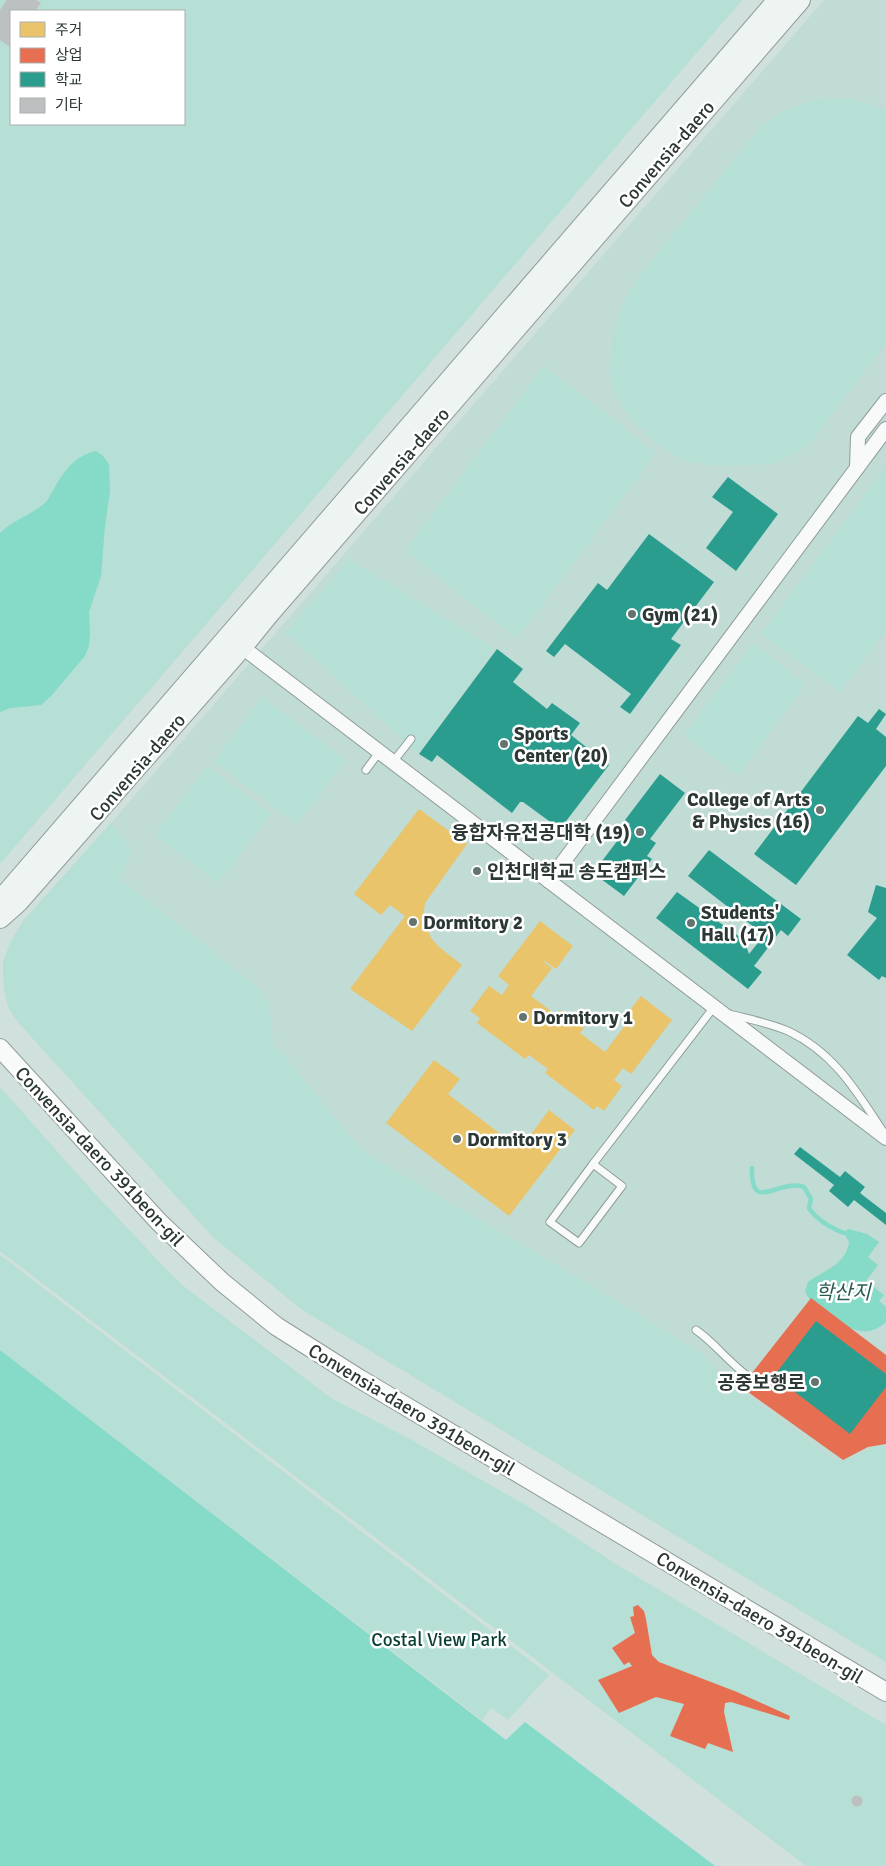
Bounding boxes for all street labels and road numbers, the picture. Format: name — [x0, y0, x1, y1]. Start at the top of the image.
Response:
street label: Convensia-daero — [613, 96, 720, 213]
street label: Convensia-daero — [348, 403, 455, 520]
street label: Convensia-daero — [84, 709, 191, 826]
street label: Convensia-daero 391beon-gil — [10, 1062, 189, 1252]
street label: Convensia-daero 391beon-gil — [304, 1339, 519, 1481]
street label: Convensia-daero 391beon-gil — [652, 1547, 867, 1689]

